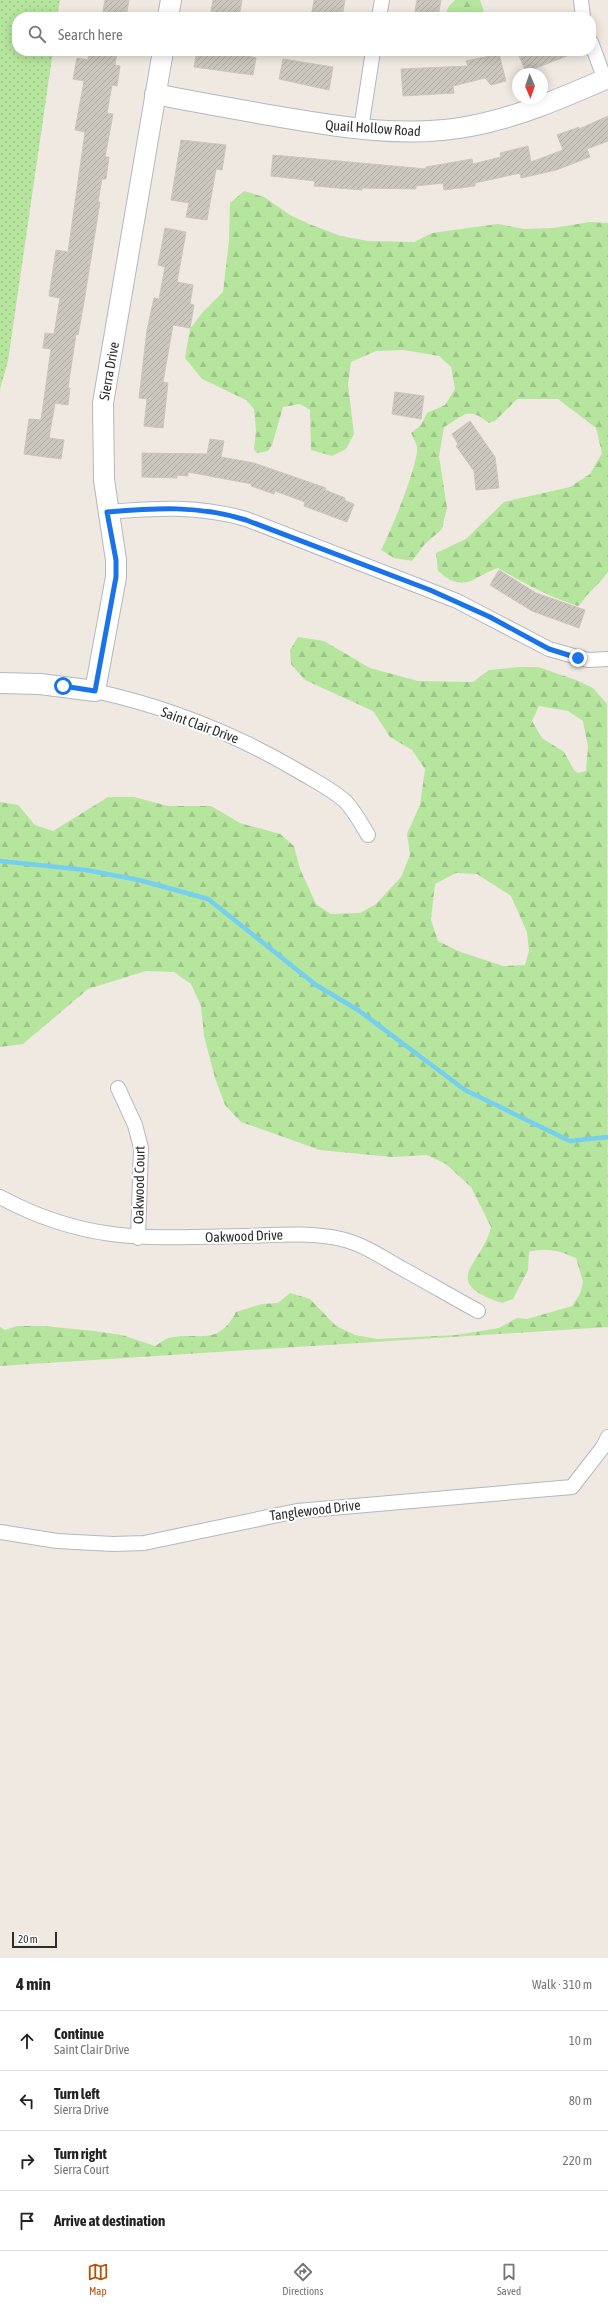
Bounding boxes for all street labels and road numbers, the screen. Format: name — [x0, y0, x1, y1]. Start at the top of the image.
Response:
street label: Quail Hollow Road — [325, 117, 421, 139]
street label: Sierra Drive — [96, 341, 122, 401]
street label: Saint Clair Drive — [159, 704, 241, 746]
street label: Oakwood Court — [130, 1146, 148, 1224]
street label: Oakwood Drive — [205, 1227, 283, 1245]
street label: Tanglewood Drive — [269, 1496, 361, 1524]

